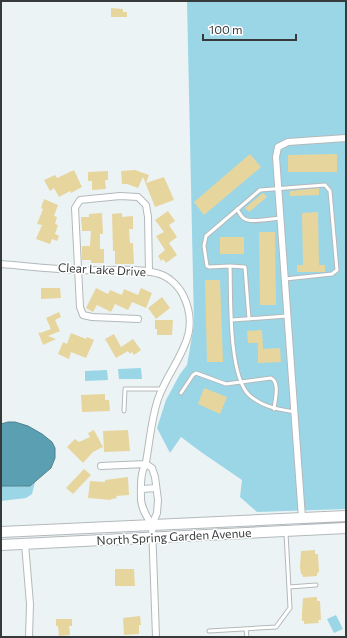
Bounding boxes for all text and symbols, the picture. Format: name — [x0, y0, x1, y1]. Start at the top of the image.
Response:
scale bar — [203, 16, 296, 42]
text: 100 m — [209, 22, 243, 36]
street label: Clear Lake Drive — [58, 260, 146, 278]
street label: North Spring Garden Avenue — [96, 525, 252, 547]

